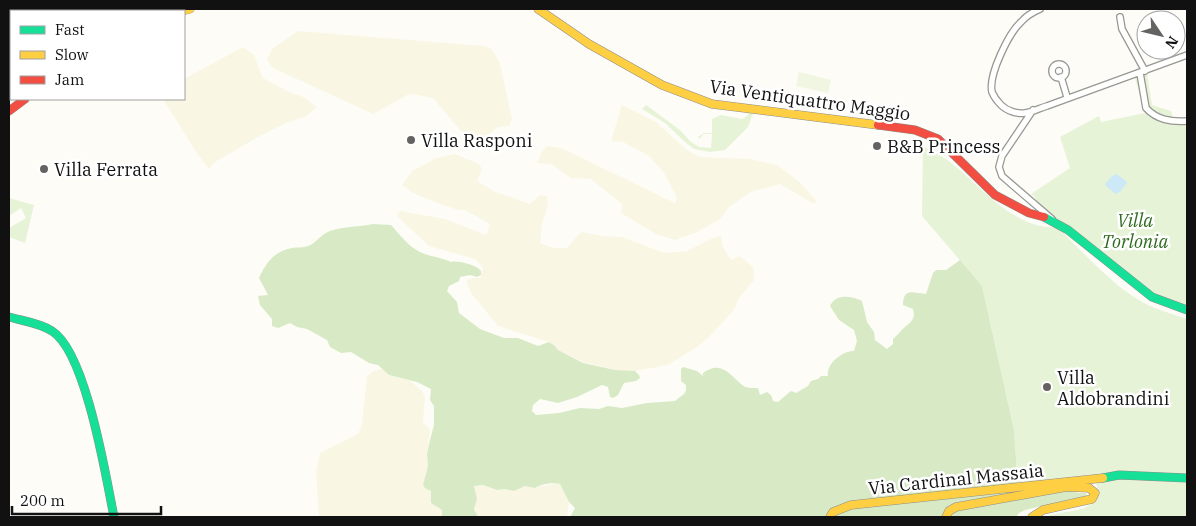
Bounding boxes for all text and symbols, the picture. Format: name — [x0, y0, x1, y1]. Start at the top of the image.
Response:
legend — [10, 10, 185, 100]
north arrow — [1136, 10, 1186, 60]
text: Fast — [55, 20, 85, 39]
text: N — [1161, 33, 1182, 52]
text: Slow — [55, 45, 89, 64]
text: Jam — [55, 70, 84, 89]
street label: Via Ventiquattro Maggio — [708, 75, 912, 125]
place label: Villa Rasponi — [421, 129, 533, 152]
marker: Villa Rasponi — [405, 134, 417, 146]
place label: B&B Princess — [887, 135, 1000, 158]
marker: B&B Princess — [871, 140, 883, 152]
place label: Villa Ferrata — [54, 158, 158, 181]
marker: Villa Ferrata — [38, 163, 50, 175]
park label: Villa Torlonia — [1102, 209, 1168, 253]
place label: Villa Aldobrandini — [1057, 366, 1170, 410]
marker: Villa Aldobrandini — [1041, 381, 1053, 393]
street label: Via Cardinal Massaia — [867, 458, 1045, 500]
scale bar — [12, 484, 161, 516]
text: 200 m — [20, 491, 65, 510]

